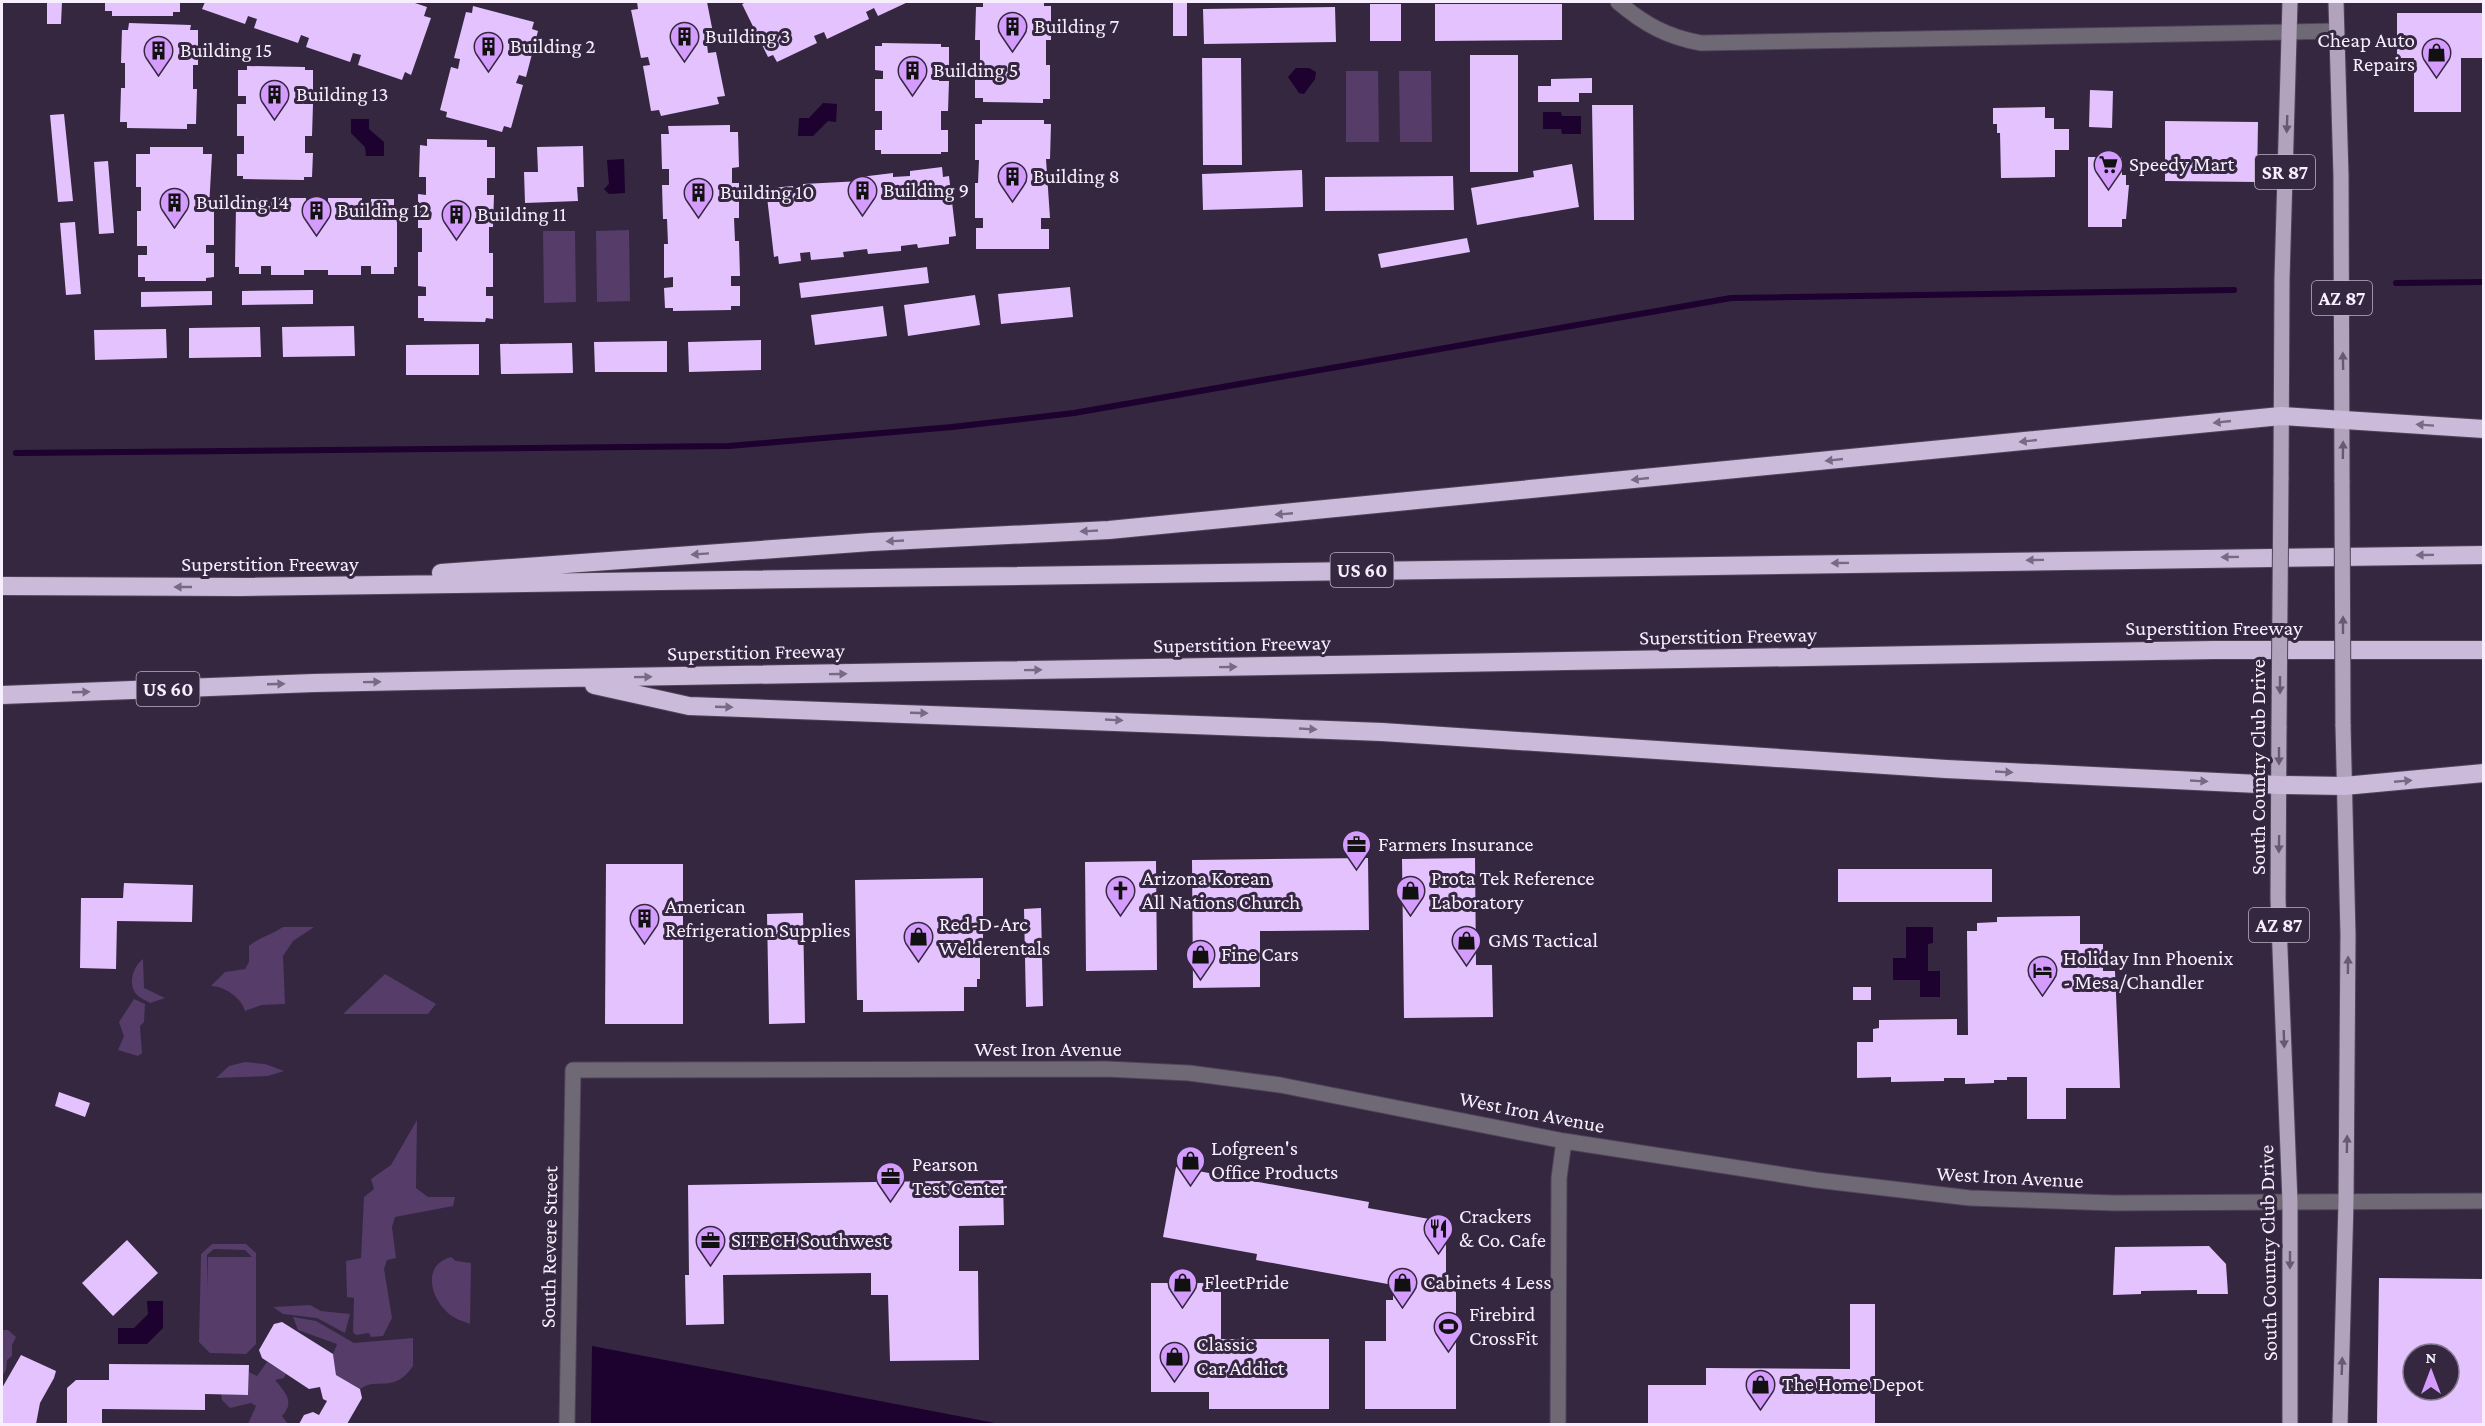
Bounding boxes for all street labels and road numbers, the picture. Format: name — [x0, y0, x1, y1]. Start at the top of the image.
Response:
road number: SR 87 — [2255, 155, 2315, 189]
road number: AZ 87 — [2312, 281, 2372, 315]
street label: Superstition Freeway — [181, 552, 359, 576]
road number: US 60 — [1330, 553, 1394, 587]
street label: Superstition Freeway — [2125, 616, 2303, 640]
street label: Superstition Freeway — [1639, 622, 1817, 650]
street label: Superstition Freeway — [1153, 630, 1331, 658]
street label: Superstition Freeway — [667, 638, 845, 666]
street label: South Country Club Drive — [2246, 659, 2270, 875]
road number: US 60 — [136, 672, 200, 706]
road number: AZ 87 — [2249, 908, 2309, 942]
street label: West Iron Avenue — [974, 1037, 1122, 1061]
street label: West Iron Avenue — [1457, 1086, 1607, 1138]
street label: South Country Club Drive — [2254, 1145, 2282, 1361]
street label: West Iron Avenue — [1936, 1161, 2084, 1193]
street label: South Revere Street — [536, 1165, 562, 1328]

